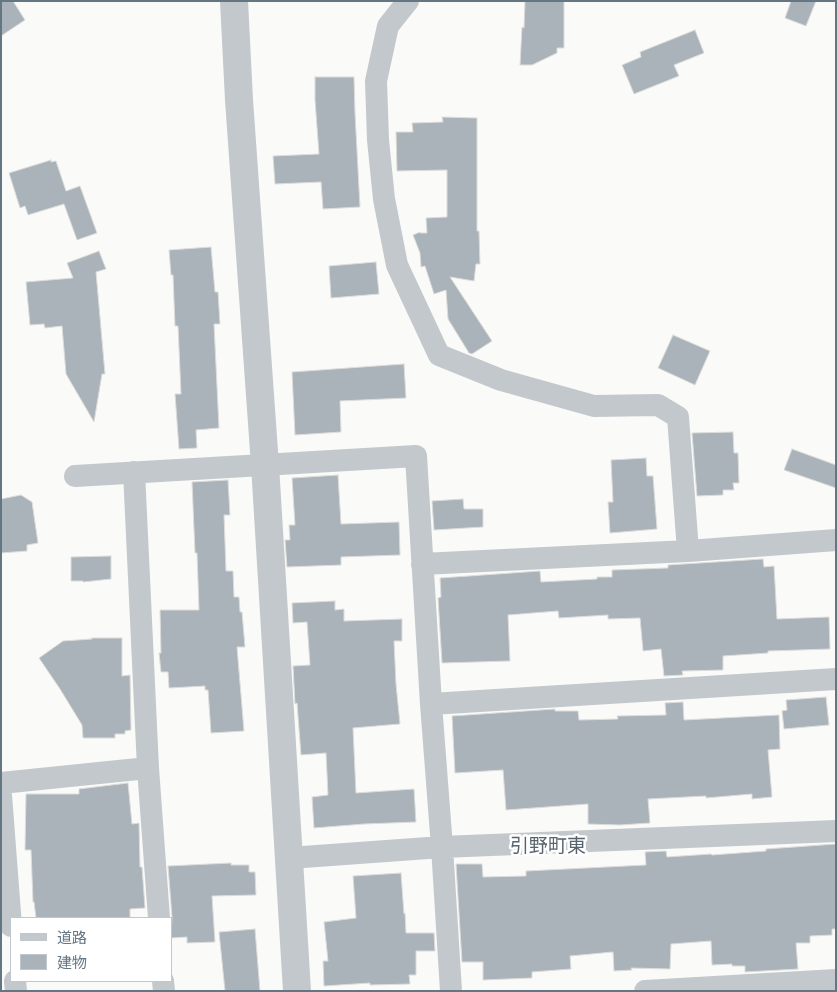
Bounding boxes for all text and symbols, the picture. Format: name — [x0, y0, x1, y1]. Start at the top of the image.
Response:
district label: 引野町東 — [510, 836, 586, 858]
legend — [10, 917, 172, 982]
text: 道路 — [57, 929, 87, 947]
text: 建物 — [57, 954, 87, 972]

